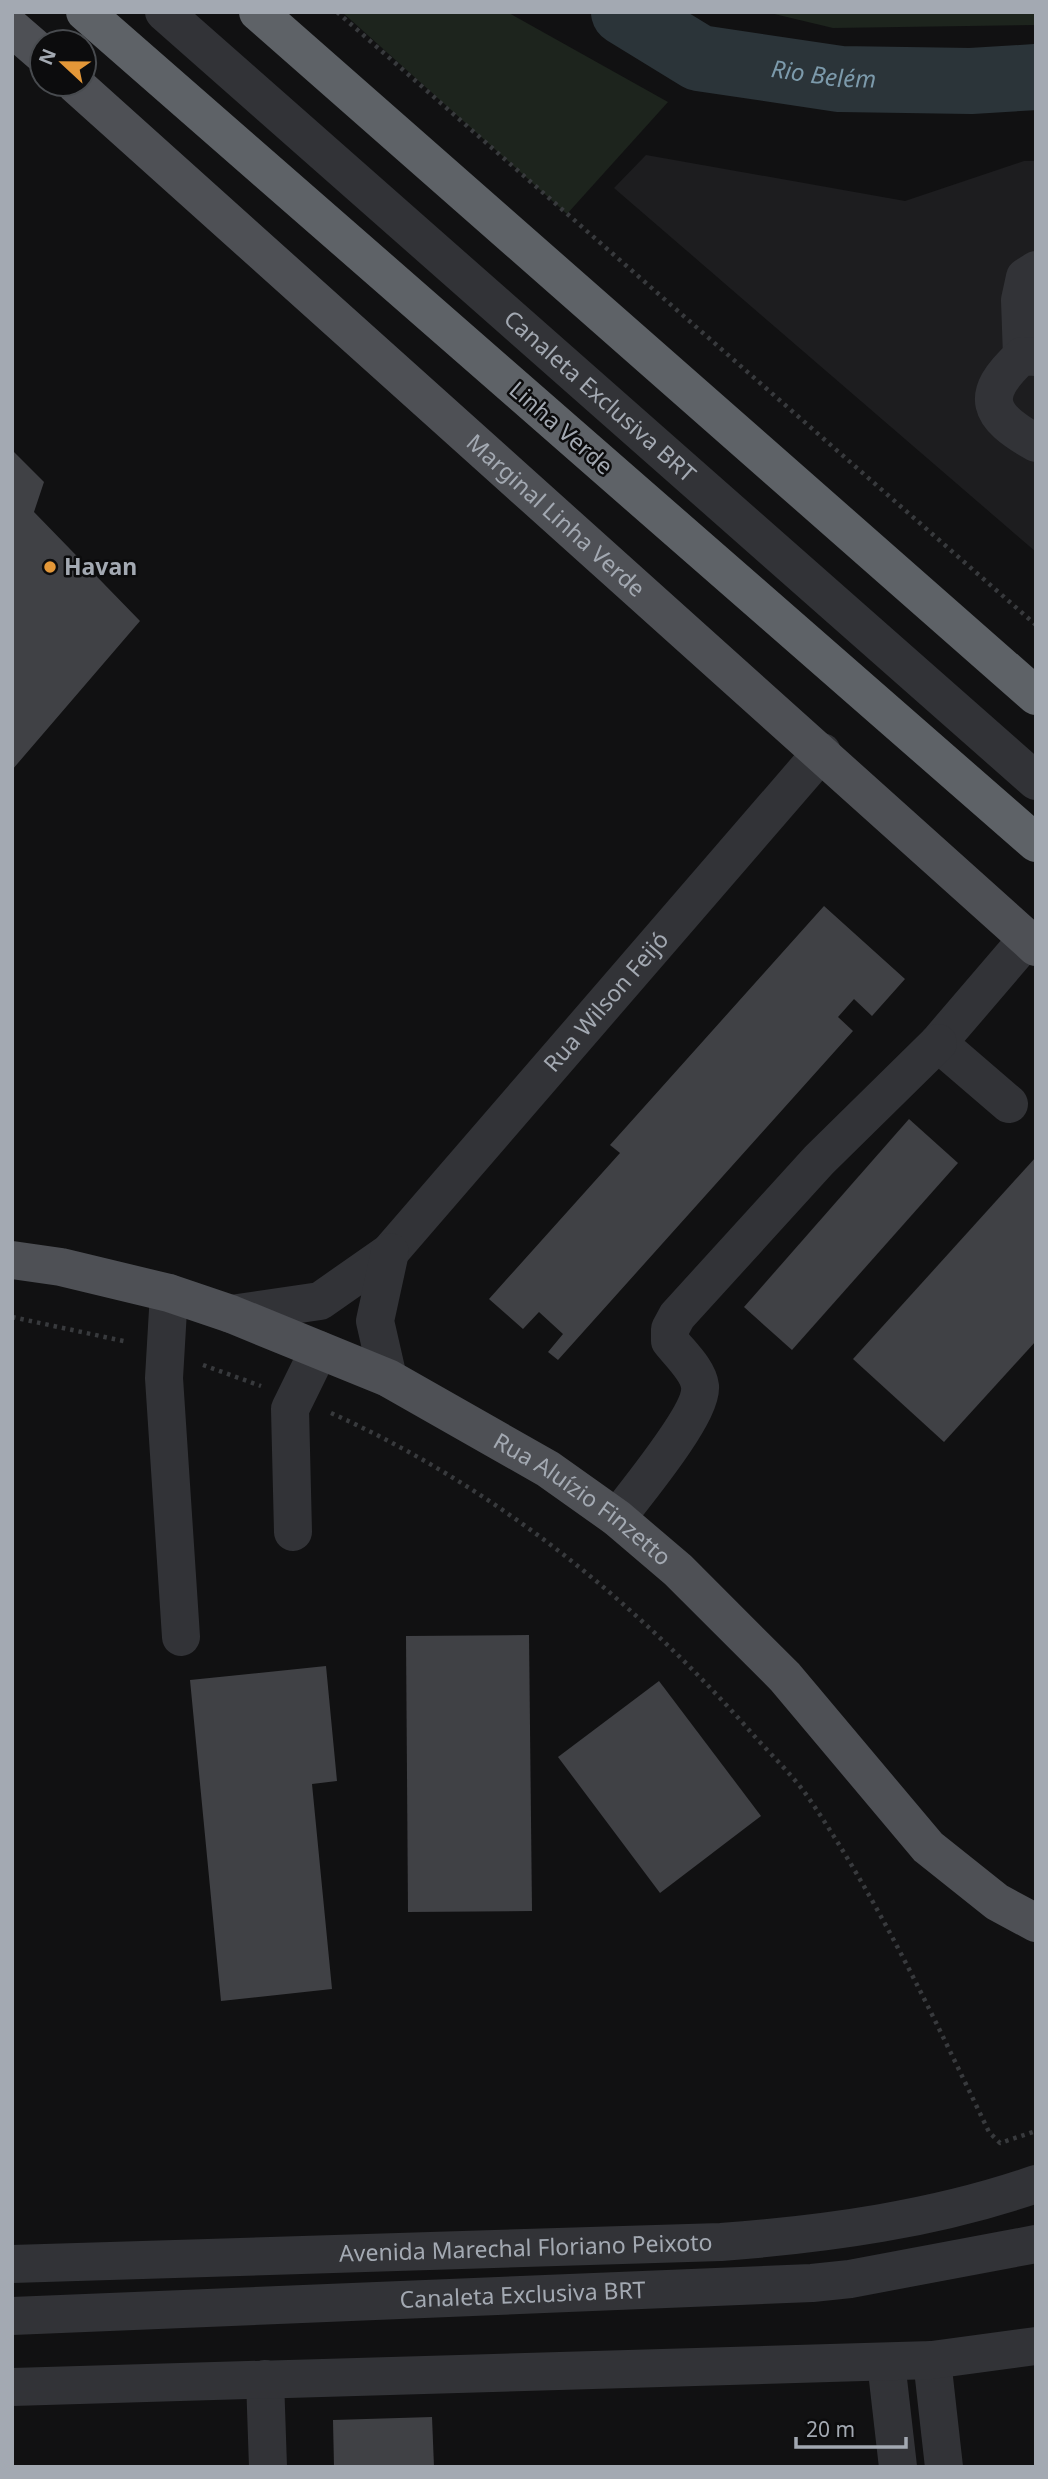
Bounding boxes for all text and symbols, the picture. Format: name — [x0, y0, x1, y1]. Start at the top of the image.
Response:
north arrow — [28, 28, 98, 98]
text: N — [32, 45, 62, 69]
water label: Rio Belém — [769, 51, 876, 95]
street label: Canaleta Exclusiva BRT — [498, 302, 703, 489]
street label: Linha Verde — [503, 373, 620, 481]
street label: Marginal Linha Verde — [460, 426, 653, 604]
place label: Havan — [64, 550, 137, 582]
marker: Havan — [42, 559, 58, 575]
street label: Rua Wilson Feijó — [536, 924, 675, 1078]
street label: Rua Aluízio Finzetto — [488, 1424, 679, 1572]
street label: Avenida Marechal Floriano Peixoto — [339, 2225, 713, 2269]
street label: Canaleta Exclusiva BRT — [399, 2273, 646, 2315]
scale bar — [796, 2406, 906, 2450]
text: 20 m — [806, 2415, 855, 2443]

